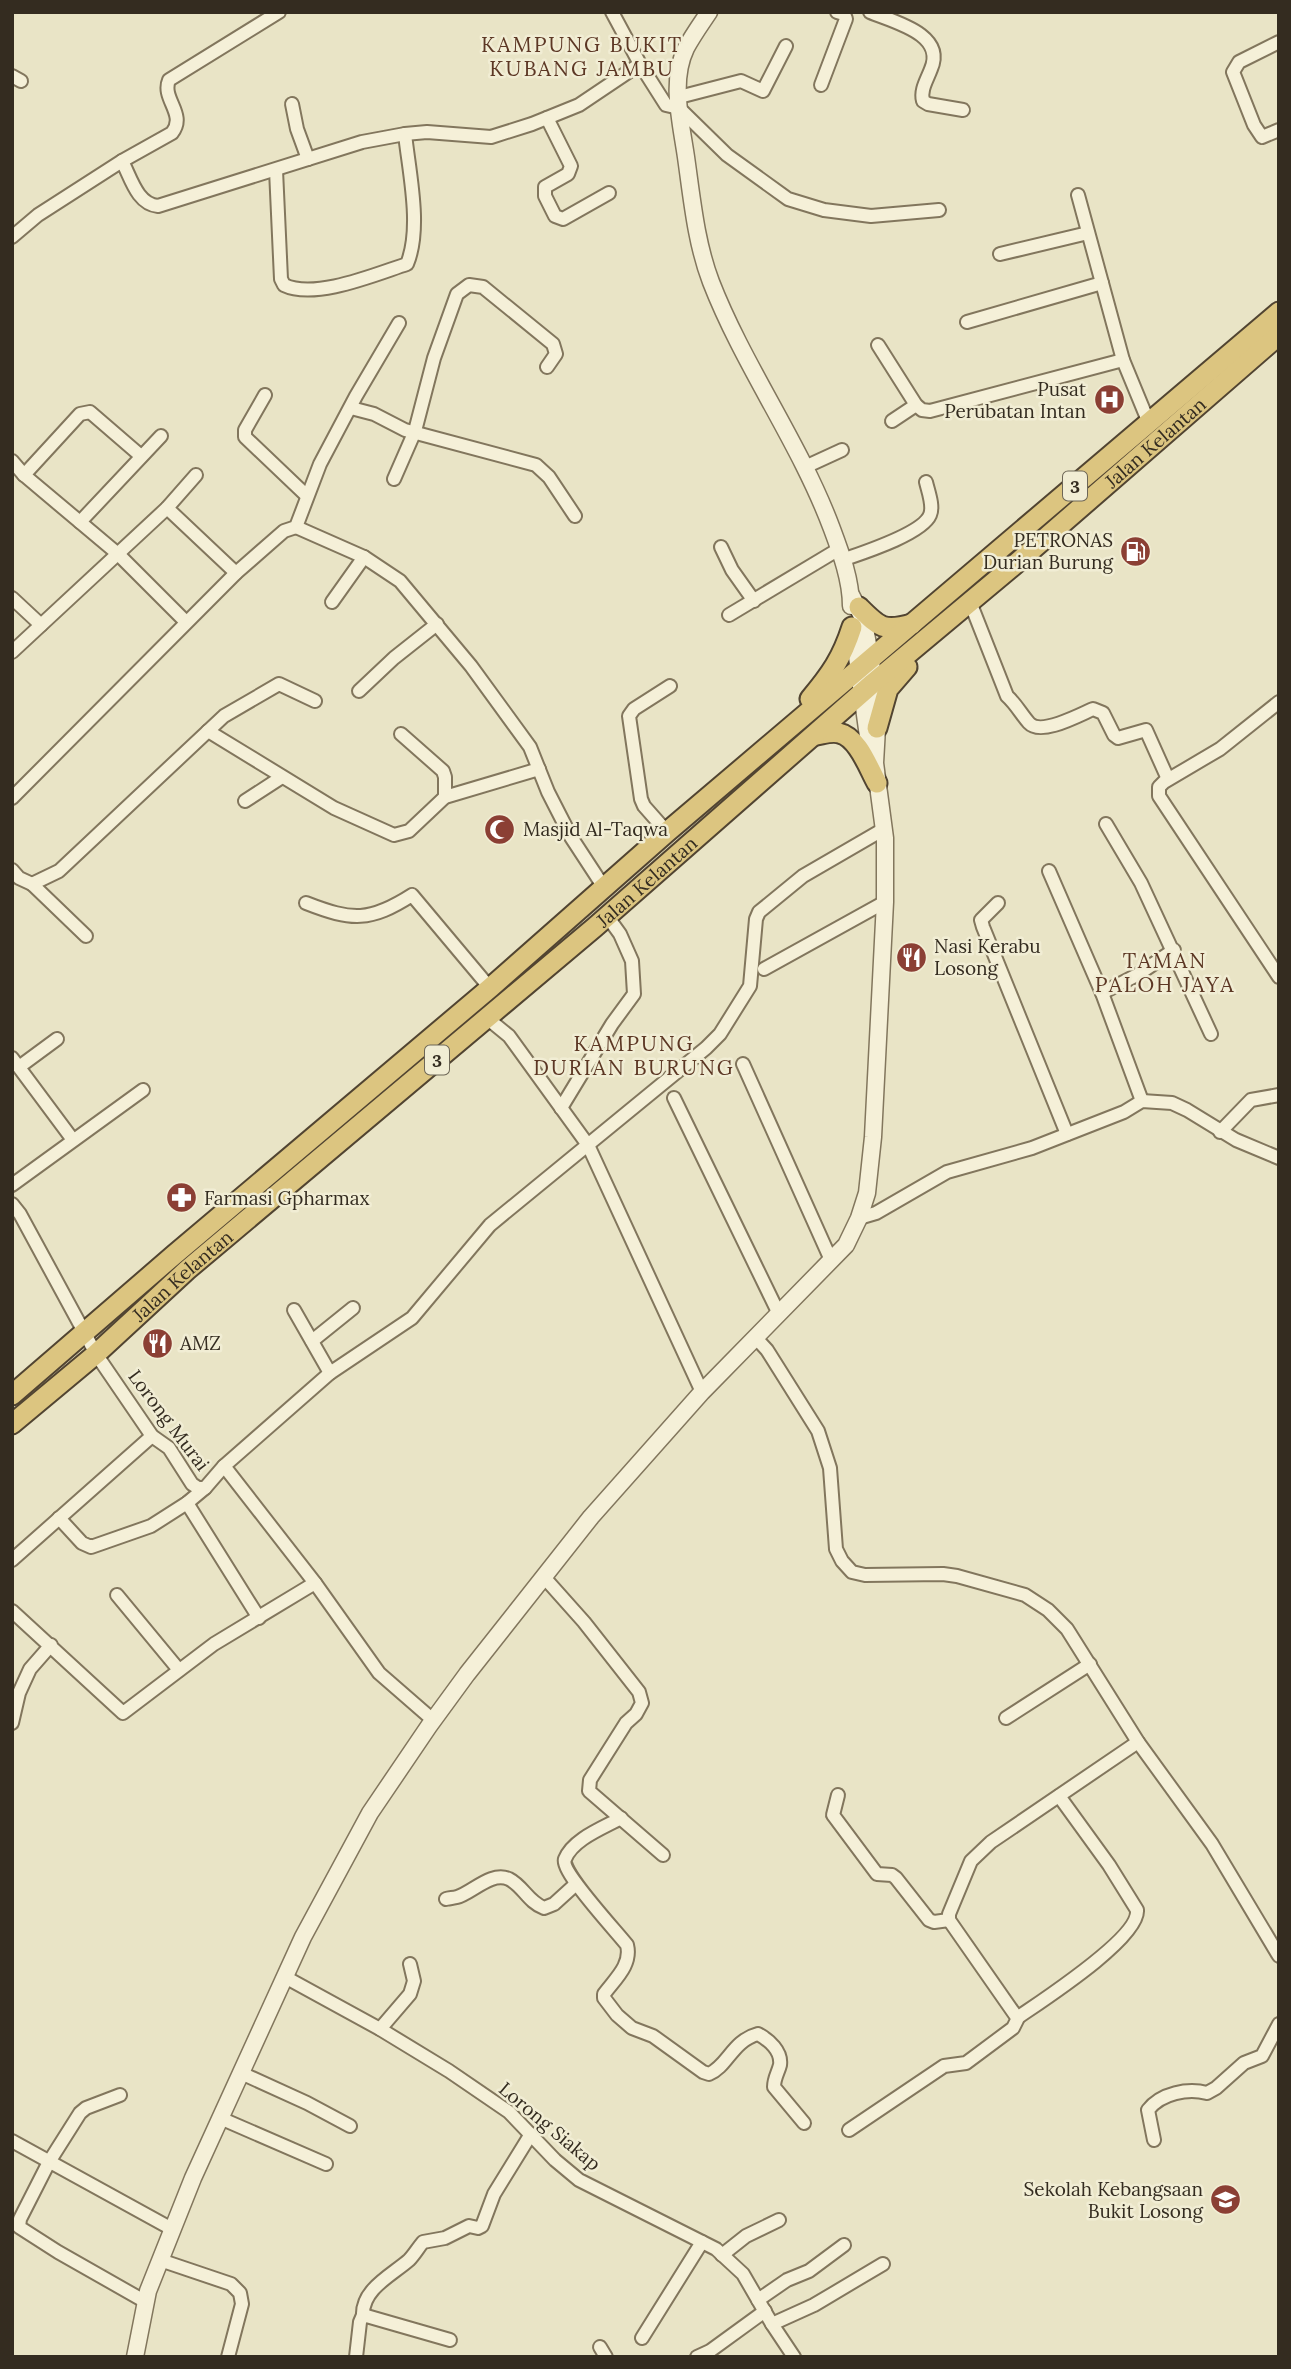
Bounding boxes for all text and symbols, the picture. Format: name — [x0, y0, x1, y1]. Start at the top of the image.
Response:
district label: KAMPUNG BUKIT KUBANG JAMBU — [481, 31, 683, 82]
place label: Pusat Perubatan Intan — [944, 377, 1087, 423]
hospital icon: Pusat Perubatan Intan — [1092, 383, 1126, 417]
street label: Jalan Kelantan — [1099, 392, 1211, 494]
road number: 3 — [1063, 472, 1087, 500]
place label: PETRONAS Durian Burung — [983, 528, 1113, 574]
fuel station icon: PETRONAS Durian Burung — [1119, 534, 1153, 568]
mosque icon: Masjid Al-Taqwa — [483, 812, 517, 846]
place label: Masjid Al-Taqwa — [523, 817, 668, 841]
street label: Jalan Kelantan — [591, 831, 702, 933]
place label: Nasi Kerabu Losong — [934, 934, 1041, 980]
restaurant icon: Nasi Kerabu Losong — [894, 940, 928, 974]
district label: TAMAN PALOH JAYA — [1095, 947, 1235, 998]
district label: KAMPUNG DURIAN BURUNG — [533, 1030, 735, 1081]
road number: 3 — [425, 1045, 449, 1074]
pharmacy icon: Farmasi Gpharmax — [164, 1181, 198, 1215]
place label: Farmasi Gpharmax — [204, 1186, 370, 1210]
street label: Jalan Kelantan — [126, 1225, 238, 1327]
restaurant icon: AMZ — [140, 1326, 174, 1360]
place label: AMZ — [179, 1331, 221, 1355]
street label: Lorong Murai — [123, 1365, 215, 1475]
street label: Lorong Siakap — [494, 2076, 606, 2176]
place label: Sekolah Kebangsaan Bukit Losong — [1024, 2177, 1203, 2223]
school or university icon: Sekolah Kebangsaan Bukit Losong — [1209, 2183, 1243, 2217]

